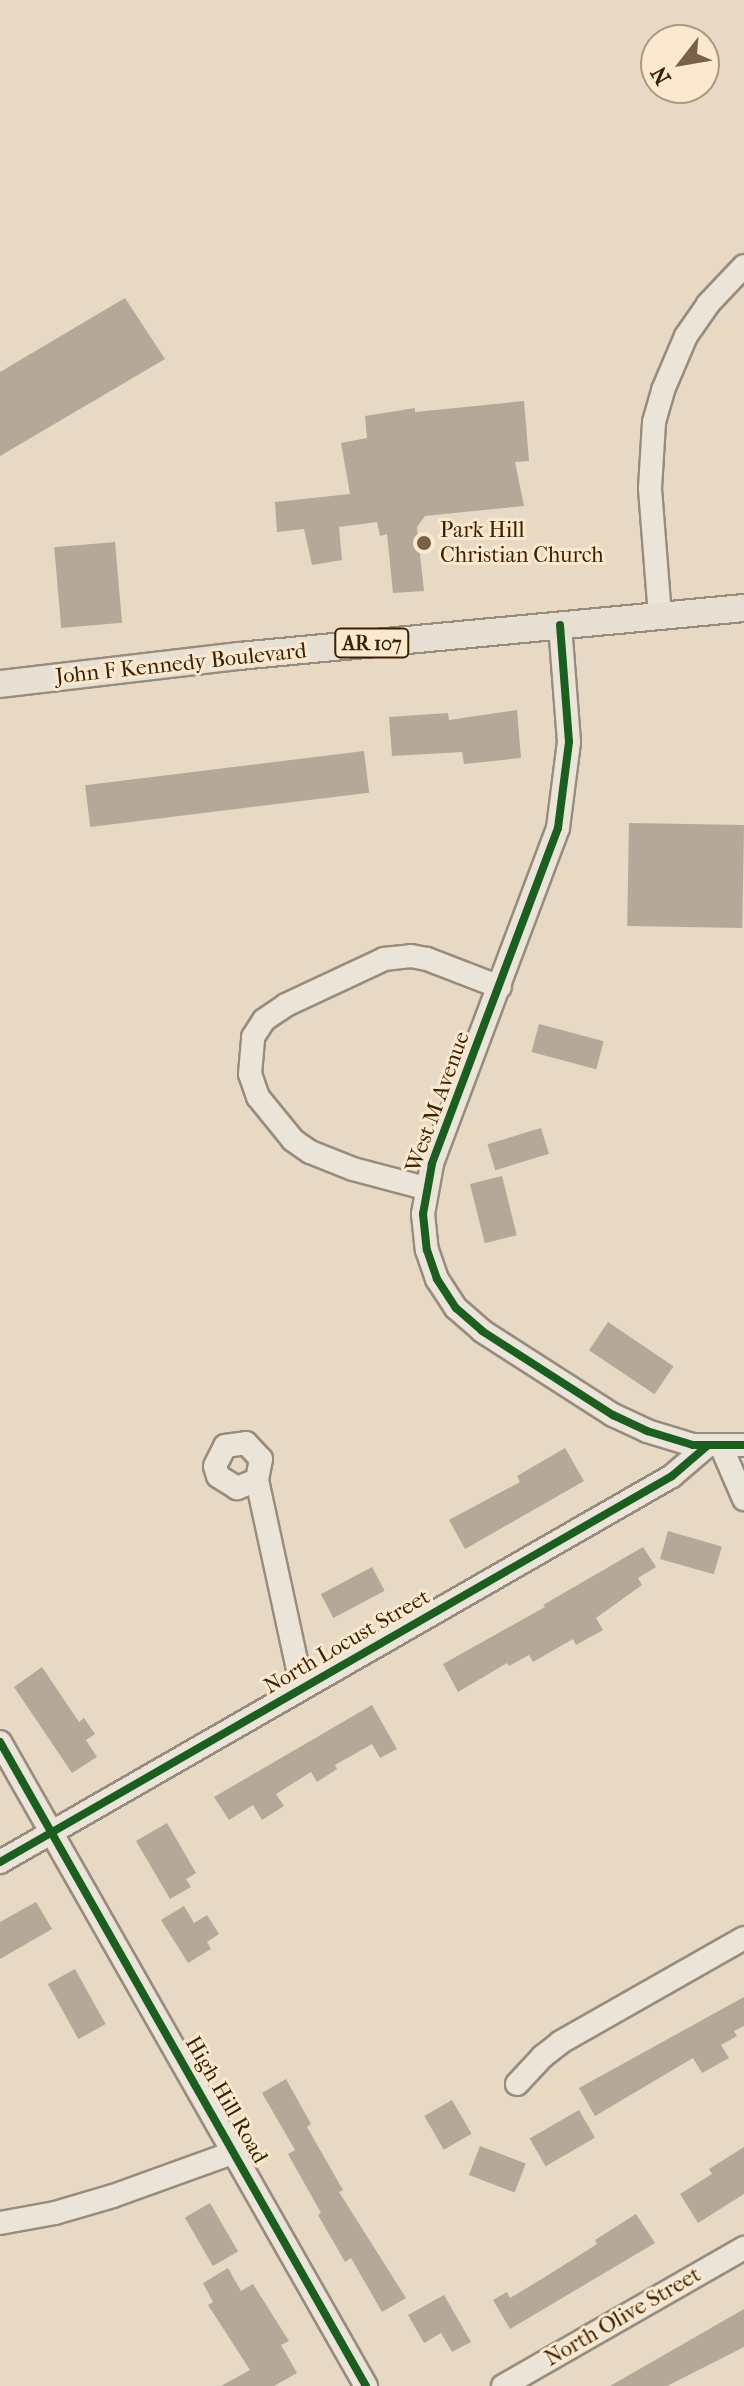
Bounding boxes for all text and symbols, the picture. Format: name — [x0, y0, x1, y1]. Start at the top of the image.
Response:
north arrow — [640, 24, 720, 104]
text: N — [646, 61, 677, 89]
place label: Park Hill Christian Church — [440, 517, 604, 568]
marker: Park Hill Christian Church — [415, 534, 433, 552]
road number: AR 107 — [334, 627, 410, 659]
street label: John F Kennedy Boulevard — [54, 638, 308, 690]
street label: West M Avenue — [400, 1028, 476, 1176]
street label: North Locust Street — [259, 1584, 435, 1700]
street label: High Hill Road — [179, 2032, 273, 2168]
street label: North Olive Street — [540, 2262, 706, 2372]

